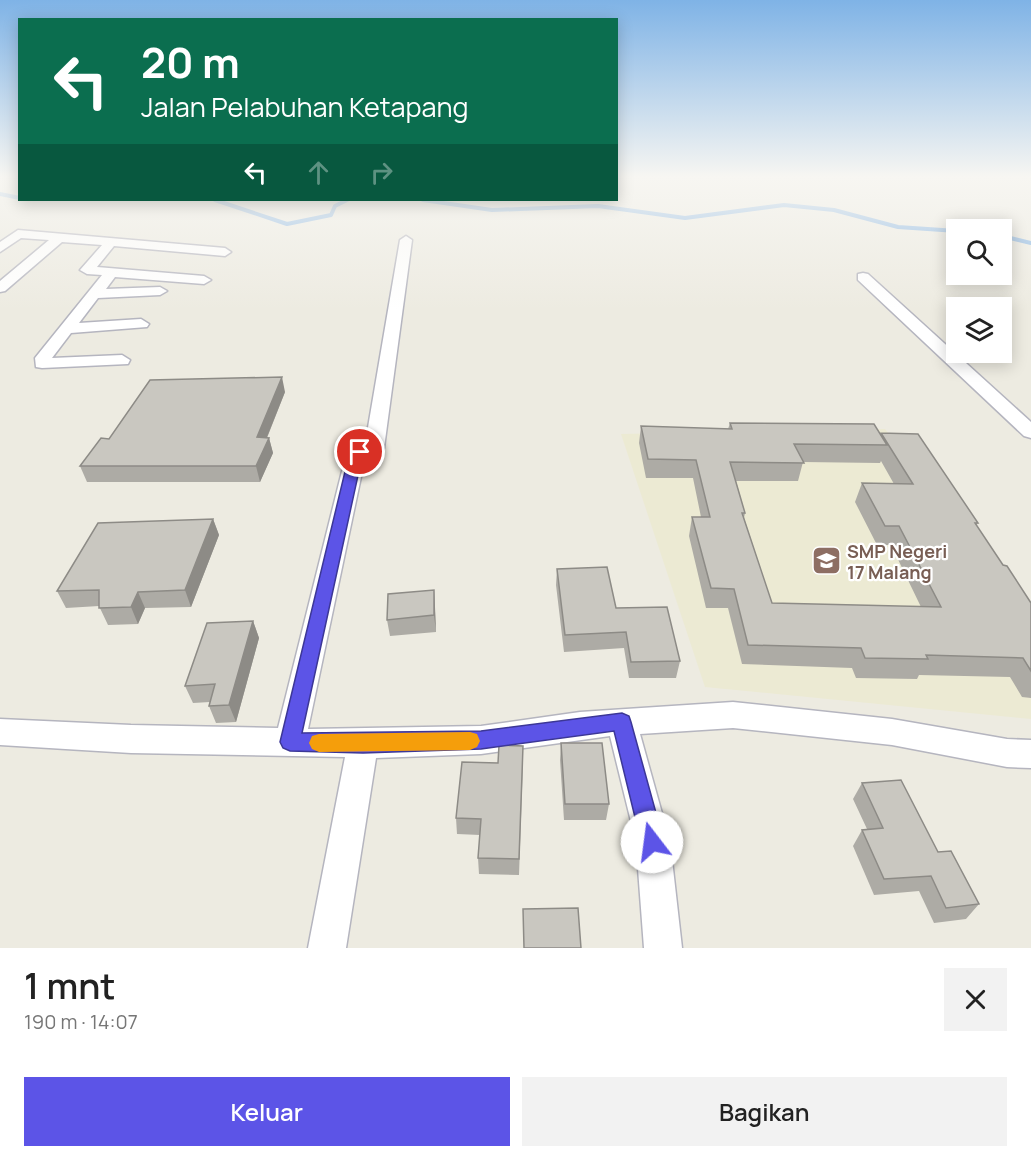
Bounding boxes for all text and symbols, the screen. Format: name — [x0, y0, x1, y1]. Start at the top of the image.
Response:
text: 20 m — [141, 33, 240, 91]
icon: left — [42, 42, 120, 120]
text: Jalan Pelabuhan Ketapang — [141, 88, 469, 125]
icon: left — [239, 156, 272, 189]
icon: ahead — [302, 156, 335, 189]
icon: right — [365, 156, 398, 189]
map controls — [946, 219, 1012, 363]
button: search — [946, 219, 1012, 285]
button: layers — [946, 297, 1012, 363]
pin — [334, 426, 385, 477]
icon: arrive — [343, 435, 376, 468]
place label: SMP Negeri 17 Malang — [847, 539, 947, 584]
school or university icon: SMP Negeri 17 Malang — [810, 545, 842, 577]
position arrow — [620, 810, 684, 874]
text: 1 mnt — [24, 961, 116, 1010]
button: close — [944, 968, 1007, 1031]
text: 190 m · 14:07 — [24, 1008, 138, 1035]
button: Keluar — [24, 1077, 510, 1146]
button: Bagikan — [522, 1077, 1007, 1146]

